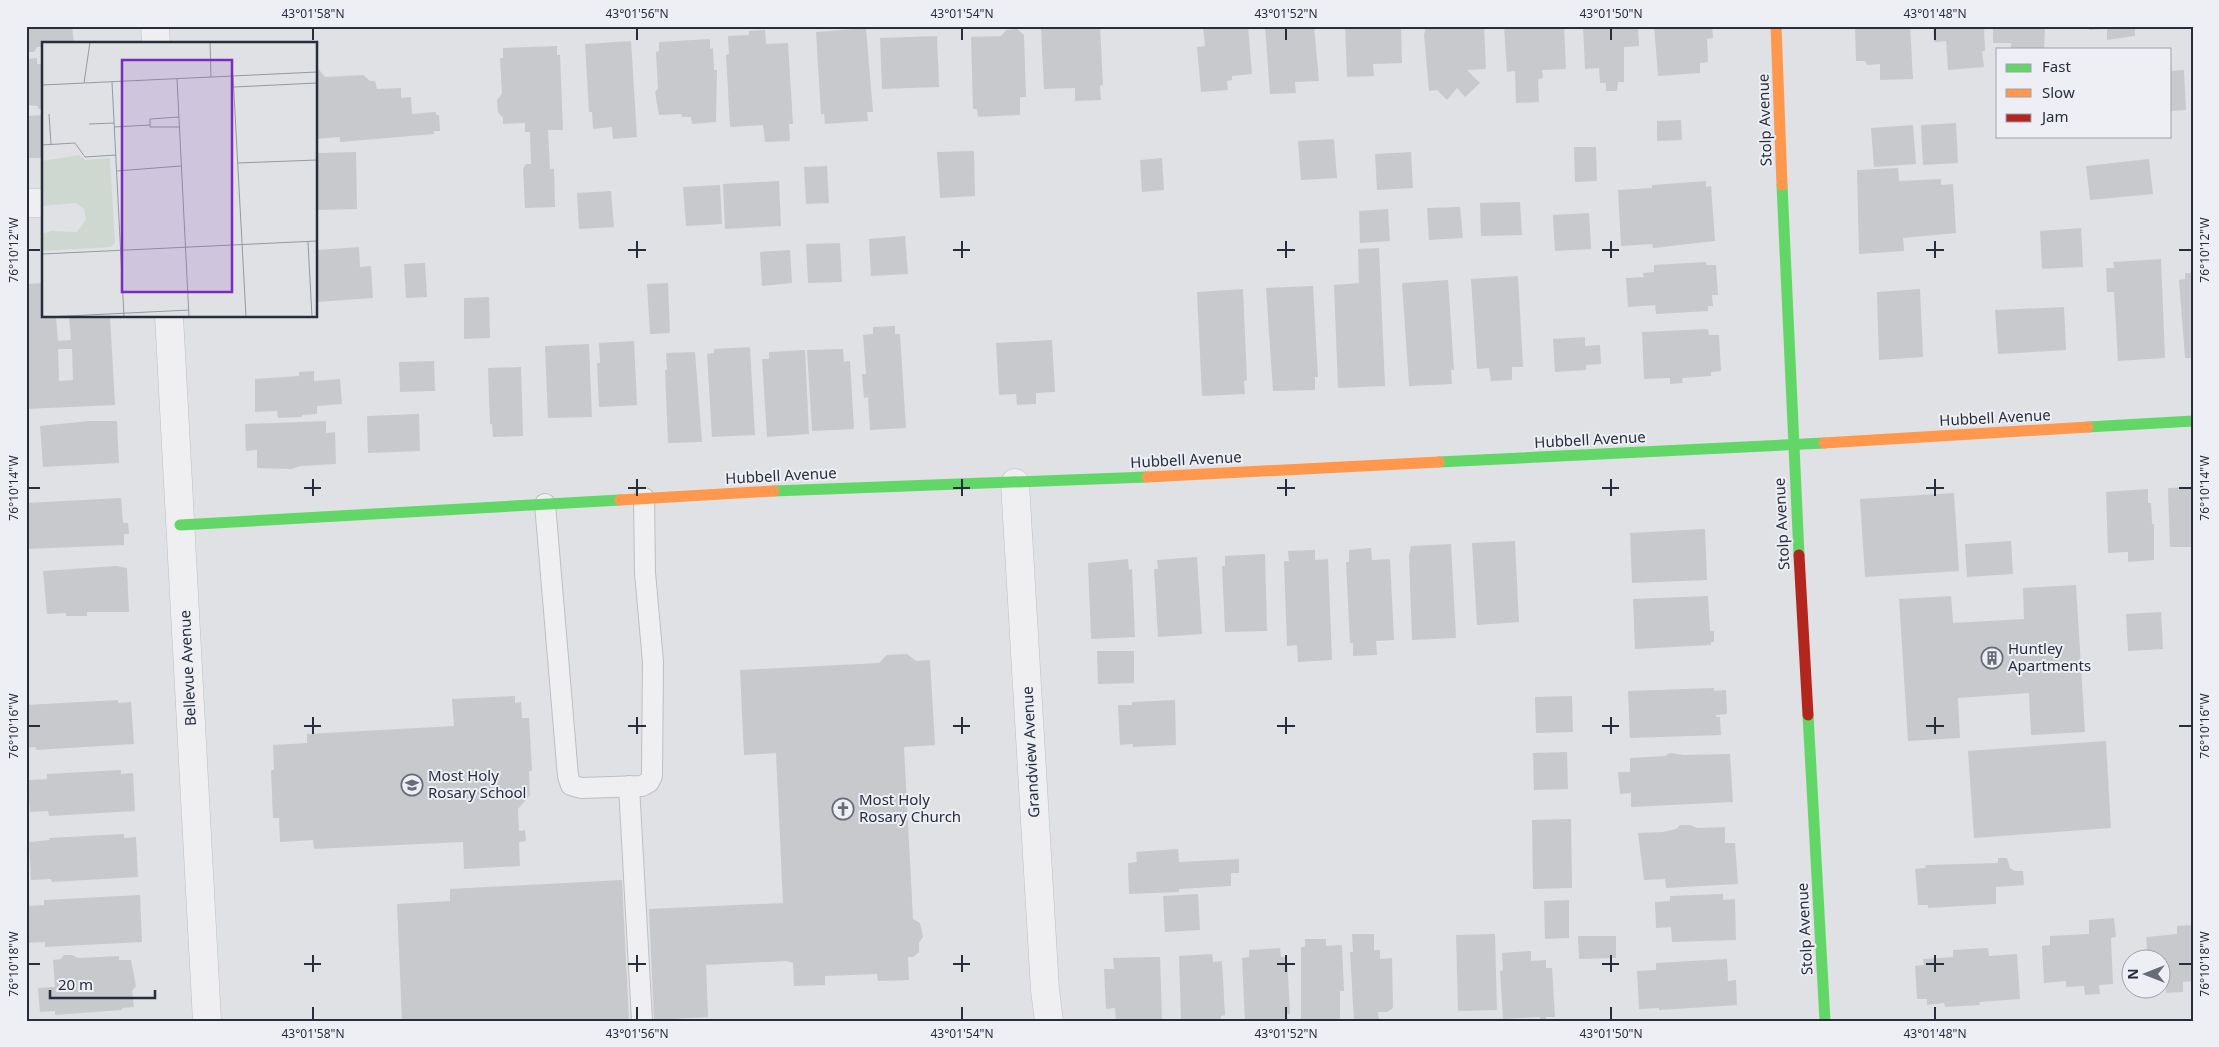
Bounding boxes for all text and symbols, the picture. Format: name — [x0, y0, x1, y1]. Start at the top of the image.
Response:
text: 43°01'58"N — [281, 5, 345, 22]
text: 43°01'56"N — [605, 5, 669, 22]
text: 43°01'54"N — [930, 5, 994, 22]
text: 43°01'52"N — [1254, 5, 1318, 22]
text: 43°01'50"N — [1579, 5, 1643, 22]
text: 43°01'48"N — [1903, 5, 1967, 22]
inset map — [42, 42, 318, 318]
legend — [1996, 48, 2172, 138]
text: Fast — [2042, 56, 2071, 76]
street label: Stolp Avenue — [1752, 74, 1776, 167]
text: Slow — [2042, 82, 2075, 102]
text: Jam — [2040, 106, 2069, 126]
text: 76°10'12"W — [5, 217, 22, 283]
text: 76°10'12"W — [2196, 217, 2213, 283]
street label: Hubbell Avenue — [1939, 404, 2051, 430]
street label: Hubbell Avenue — [1534, 426, 1646, 452]
street label: Hubbell Avenue — [1130, 446, 1242, 472]
text: 76°10'14"W — [5, 455, 22, 521]
text: 76°10'14"W — [2196, 455, 2213, 521]
street label: Hubbell Avenue — [725, 462, 837, 488]
street label: Stolp Avenue — [1769, 477, 1793, 571]
street label: Bellevue Avenue — [174, 610, 200, 727]
place label: Huntley Apartments — [2008, 638, 2091, 675]
building icon: Huntley Apartments — [1980, 646, 2004, 670]
street label: Grandview Avenue — [1017, 686, 1043, 818]
text: 76°10'16"W — [5, 693, 22, 759]
text: 76°10'16"W — [2196, 693, 2213, 759]
place label: Most Holy Rosary School — [428, 765, 526, 802]
school or university icon: Most Holy Rosary School — [400, 773, 424, 797]
place label: Most Holy Rosary Church — [859, 789, 961, 826]
church icon: Most Holy Rosary Church — [831, 797, 855, 821]
street label: Stolp Avenue — [1792, 882, 1816, 976]
text: 76°10'18"W — [5, 931, 22, 997]
text: 76°10'18"W — [2196, 931, 2213, 997]
north arrow — [2122, 950, 2172, 1000]
scale bar — [50, 967, 155, 999]
text: N — [2123, 968, 2142, 980]
text: 20 m — [58, 974, 93, 994]
text: 43°01'58"N — [281, 1025, 345, 1042]
text: 43°01'56"N — [605, 1025, 669, 1042]
text: 43°01'54"N — [930, 1025, 994, 1042]
text: 43°01'52"N — [1254, 1025, 1318, 1042]
text: 43°01'50"N — [1579, 1025, 1643, 1042]
text: 43°01'48"N — [1903, 1025, 1967, 1042]

